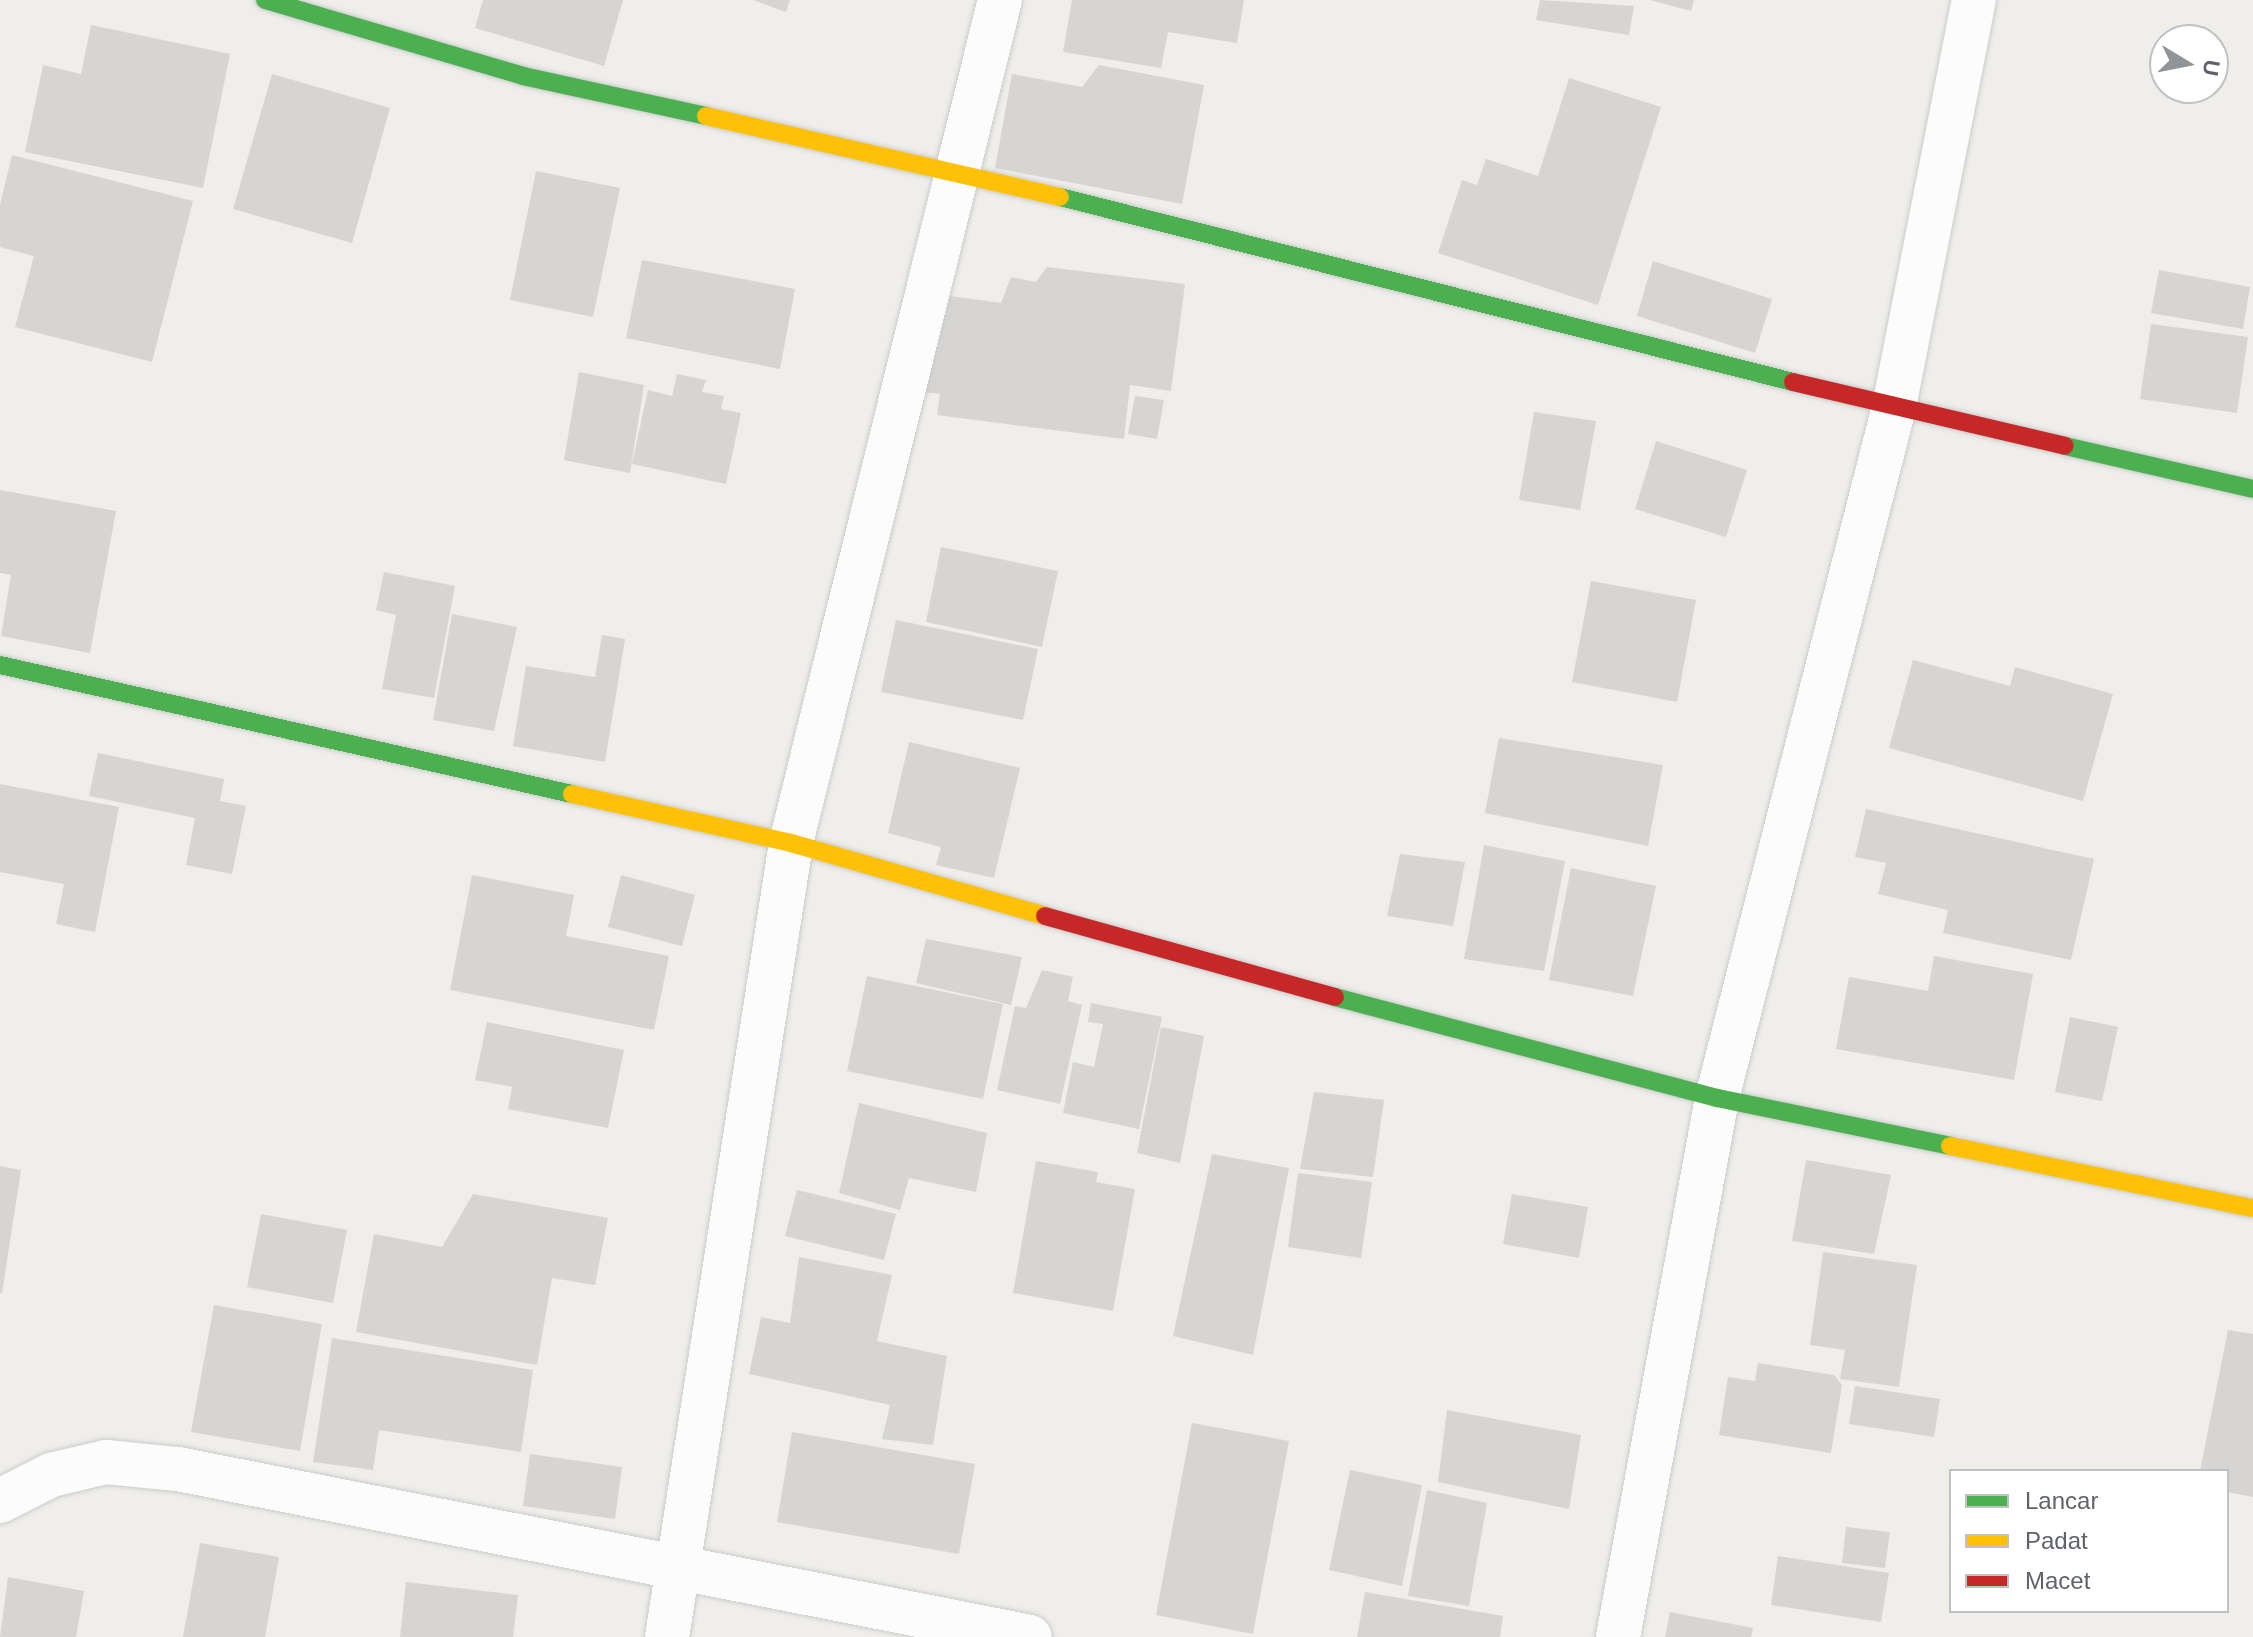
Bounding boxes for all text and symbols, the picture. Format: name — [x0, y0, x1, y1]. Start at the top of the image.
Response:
north arrow — [2149, 24, 2229, 104]
text: U — [2197, 58, 2225, 78]
legend — [1949, 1469, 2229, 1613]
text: Lancar — [2025, 1487, 2098, 1514]
text: Padat — [2025, 1527, 2088, 1554]
text: Macet — [2025, 1567, 2090, 1594]

